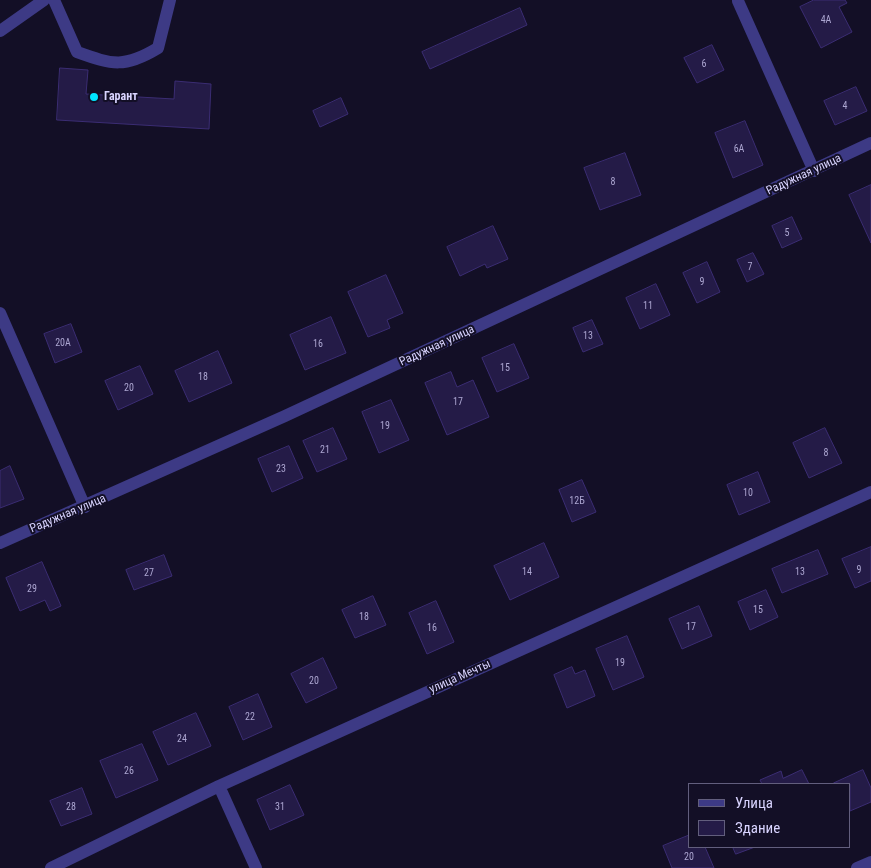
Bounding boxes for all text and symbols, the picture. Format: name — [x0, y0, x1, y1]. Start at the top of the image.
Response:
house number: 4А — [821, 14, 831, 26]
house number: 6 — [702, 58, 706, 70]
place label: Гарант — [104, 90, 138, 104]
marker: Гарант — [88, 91, 100, 103]
house number: 4 — [843, 100, 847, 112]
house number: 6А — [734, 143, 744, 155]
street label: Радужная улица — [764, 151, 844, 199]
house number: 8 — [611, 176, 615, 188]
house number: 5 — [785, 227, 789, 239]
house number: 7 — [748, 261, 752, 273]
house number: 9 — [700, 276, 704, 288]
house number: 11 — [643, 300, 653, 312]
street label: Радужная улица — [397, 322, 477, 370]
house number: 13 — [583, 330, 593, 342]
house number: 20А — [55, 337, 71, 349]
house number: 16 — [313, 338, 323, 350]
house number: 15 — [500, 362, 510, 374]
house number: 18 — [198, 371, 208, 383]
house number: 20 — [124, 382, 134, 394]
house number: 17 — [453, 396, 463, 408]
house number: 19 — [380, 420, 390, 432]
house number: 21 — [320, 444, 330, 456]
house number: 8 — [824, 447, 828, 459]
house number: 23 — [276, 463, 286, 475]
house number: 10 — [743, 487, 753, 499]
street label: Радужная улица — [28, 492, 108, 536]
house number: 12Б — [569, 495, 585, 507]
house number: 9 — [857, 564, 861, 576]
house number: 14 — [522, 566, 532, 578]
house number: 13 — [795, 566, 805, 578]
house number: 27 — [144, 567, 154, 579]
house number: 29 — [27, 583, 37, 595]
house number: 15 — [753, 604, 763, 616]
house number: 18 — [359, 611, 369, 623]
house number: 17 — [686, 621, 696, 633]
house number: 16 — [427, 622, 437, 634]
street label: улица Мечты — [427, 657, 493, 697]
house number: 19 — [615, 657, 625, 669]
house number: 20 — [309, 675, 319, 687]
house number: 22 — [245, 711, 255, 723]
house number: 24 — [177, 733, 187, 745]
house number: 26 — [124, 765, 134, 777]
legend — [688, 783, 851, 848]
text: Улица — [735, 794, 773, 812]
house number: 28 — [66, 801, 76, 813]
house number: 31 — [275, 801, 285, 813]
text: Здание — [735, 819, 780, 837]
house number: 20 — [684, 851, 694, 863]

